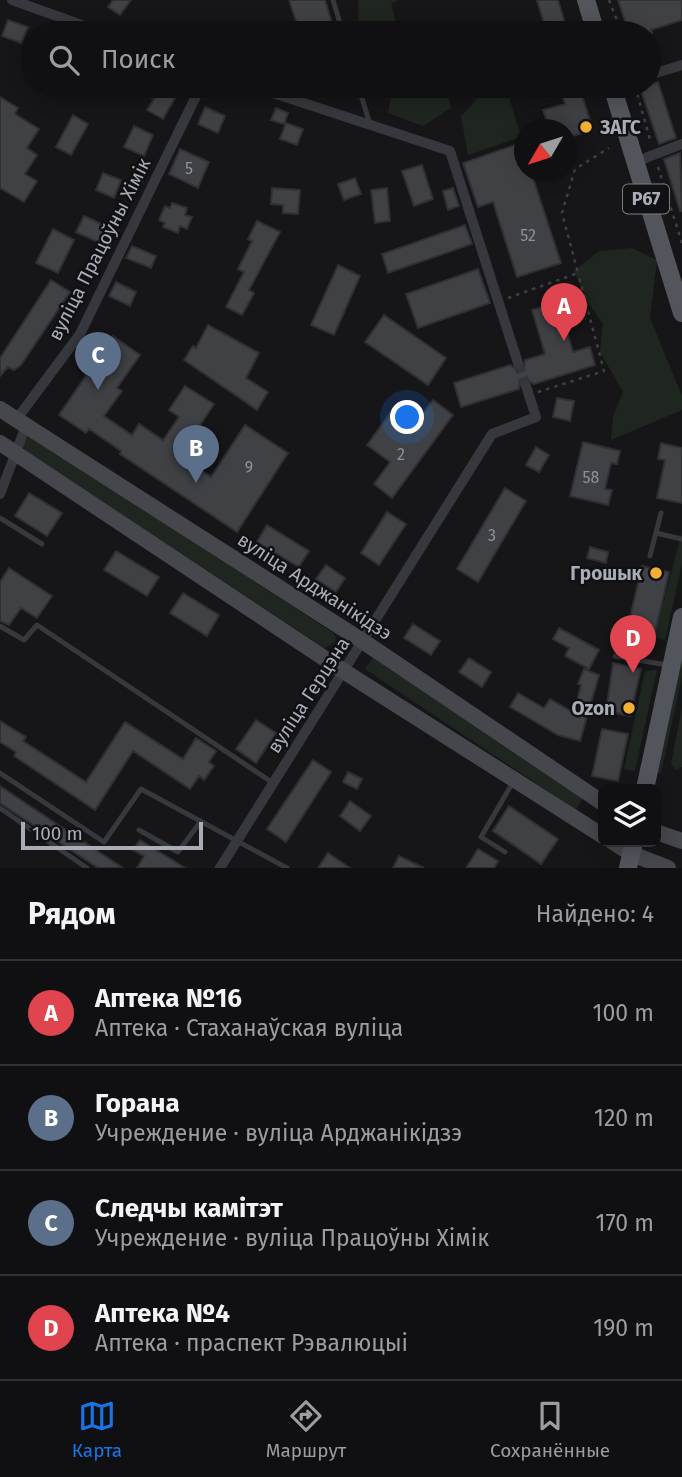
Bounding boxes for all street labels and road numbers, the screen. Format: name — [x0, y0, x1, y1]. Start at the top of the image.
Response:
street label: вуліца Працоўны Хімік — [43, 154, 156, 344]
road number: Р67 — [623, 184, 669, 214]
street label: вуліца Арджанікідзэ — [233, 528, 396, 645]
street label: вуліца Герцэна — [262, 633, 354, 758]

